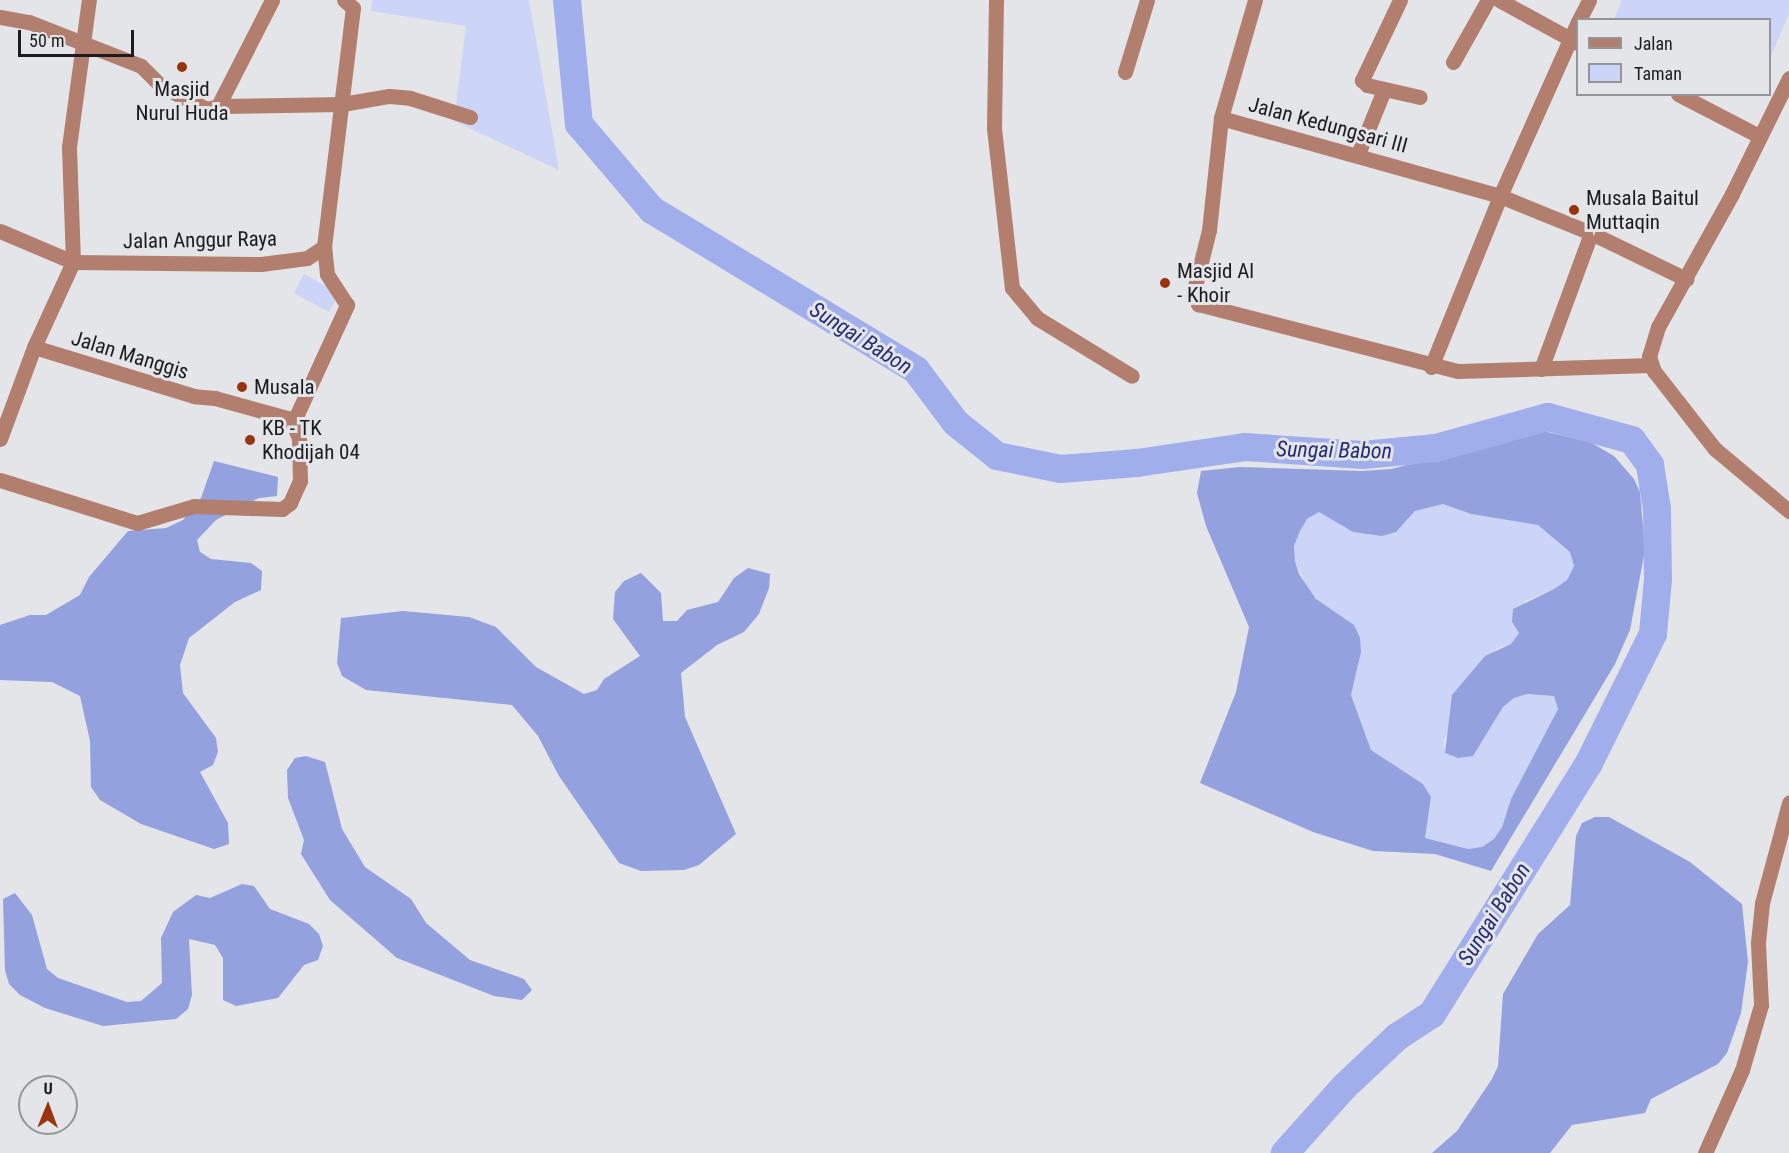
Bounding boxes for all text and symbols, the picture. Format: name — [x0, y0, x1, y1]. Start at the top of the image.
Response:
scale bar — [21, 18, 136, 56]
legend — [1576, 18, 1771, 96]
text: 50 m — [29, 30, 64, 51]
text: Jalan — [1634, 33, 1673, 54]
marker: Masjid Nurul Huda — [175, 60, 189, 74]
text: Taman — [1634, 63, 1682, 84]
place label: Masjid Nurul Huda — [135, 76, 229, 126]
street label: Jalan Kedungsari III — [1246, 92, 1410, 158]
place label: Musala Baitul Muttaqin — [1586, 185, 1699, 235]
marker: Musala Baitul Muttaqin — [1567, 203, 1581, 217]
street label: Jalan Anggur Raya — [123, 226, 277, 254]
place label: Masjid Al - Khoir — [1177, 258, 1254, 308]
marker: Masjid Al - Khoir — [1158, 276, 1172, 290]
water label: Sungai Babon — [805, 296, 917, 380]
street label: Jalan Manggis — [68, 325, 192, 385]
place label: Musala — [254, 374, 315, 400]
marker: Musala — [235, 380, 249, 394]
place label: KB - TK Khodijah 04 — [262, 415, 360, 465]
marker: KB - TK Khodijah 04 — [243, 433, 257, 447]
water label: Sungai Babon — [1276, 436, 1392, 464]
water label: Sungai Babon — [1452, 858, 1536, 970]
north arrow — [18, 1075, 78, 1135]
text: U — [44, 1079, 53, 1098]

